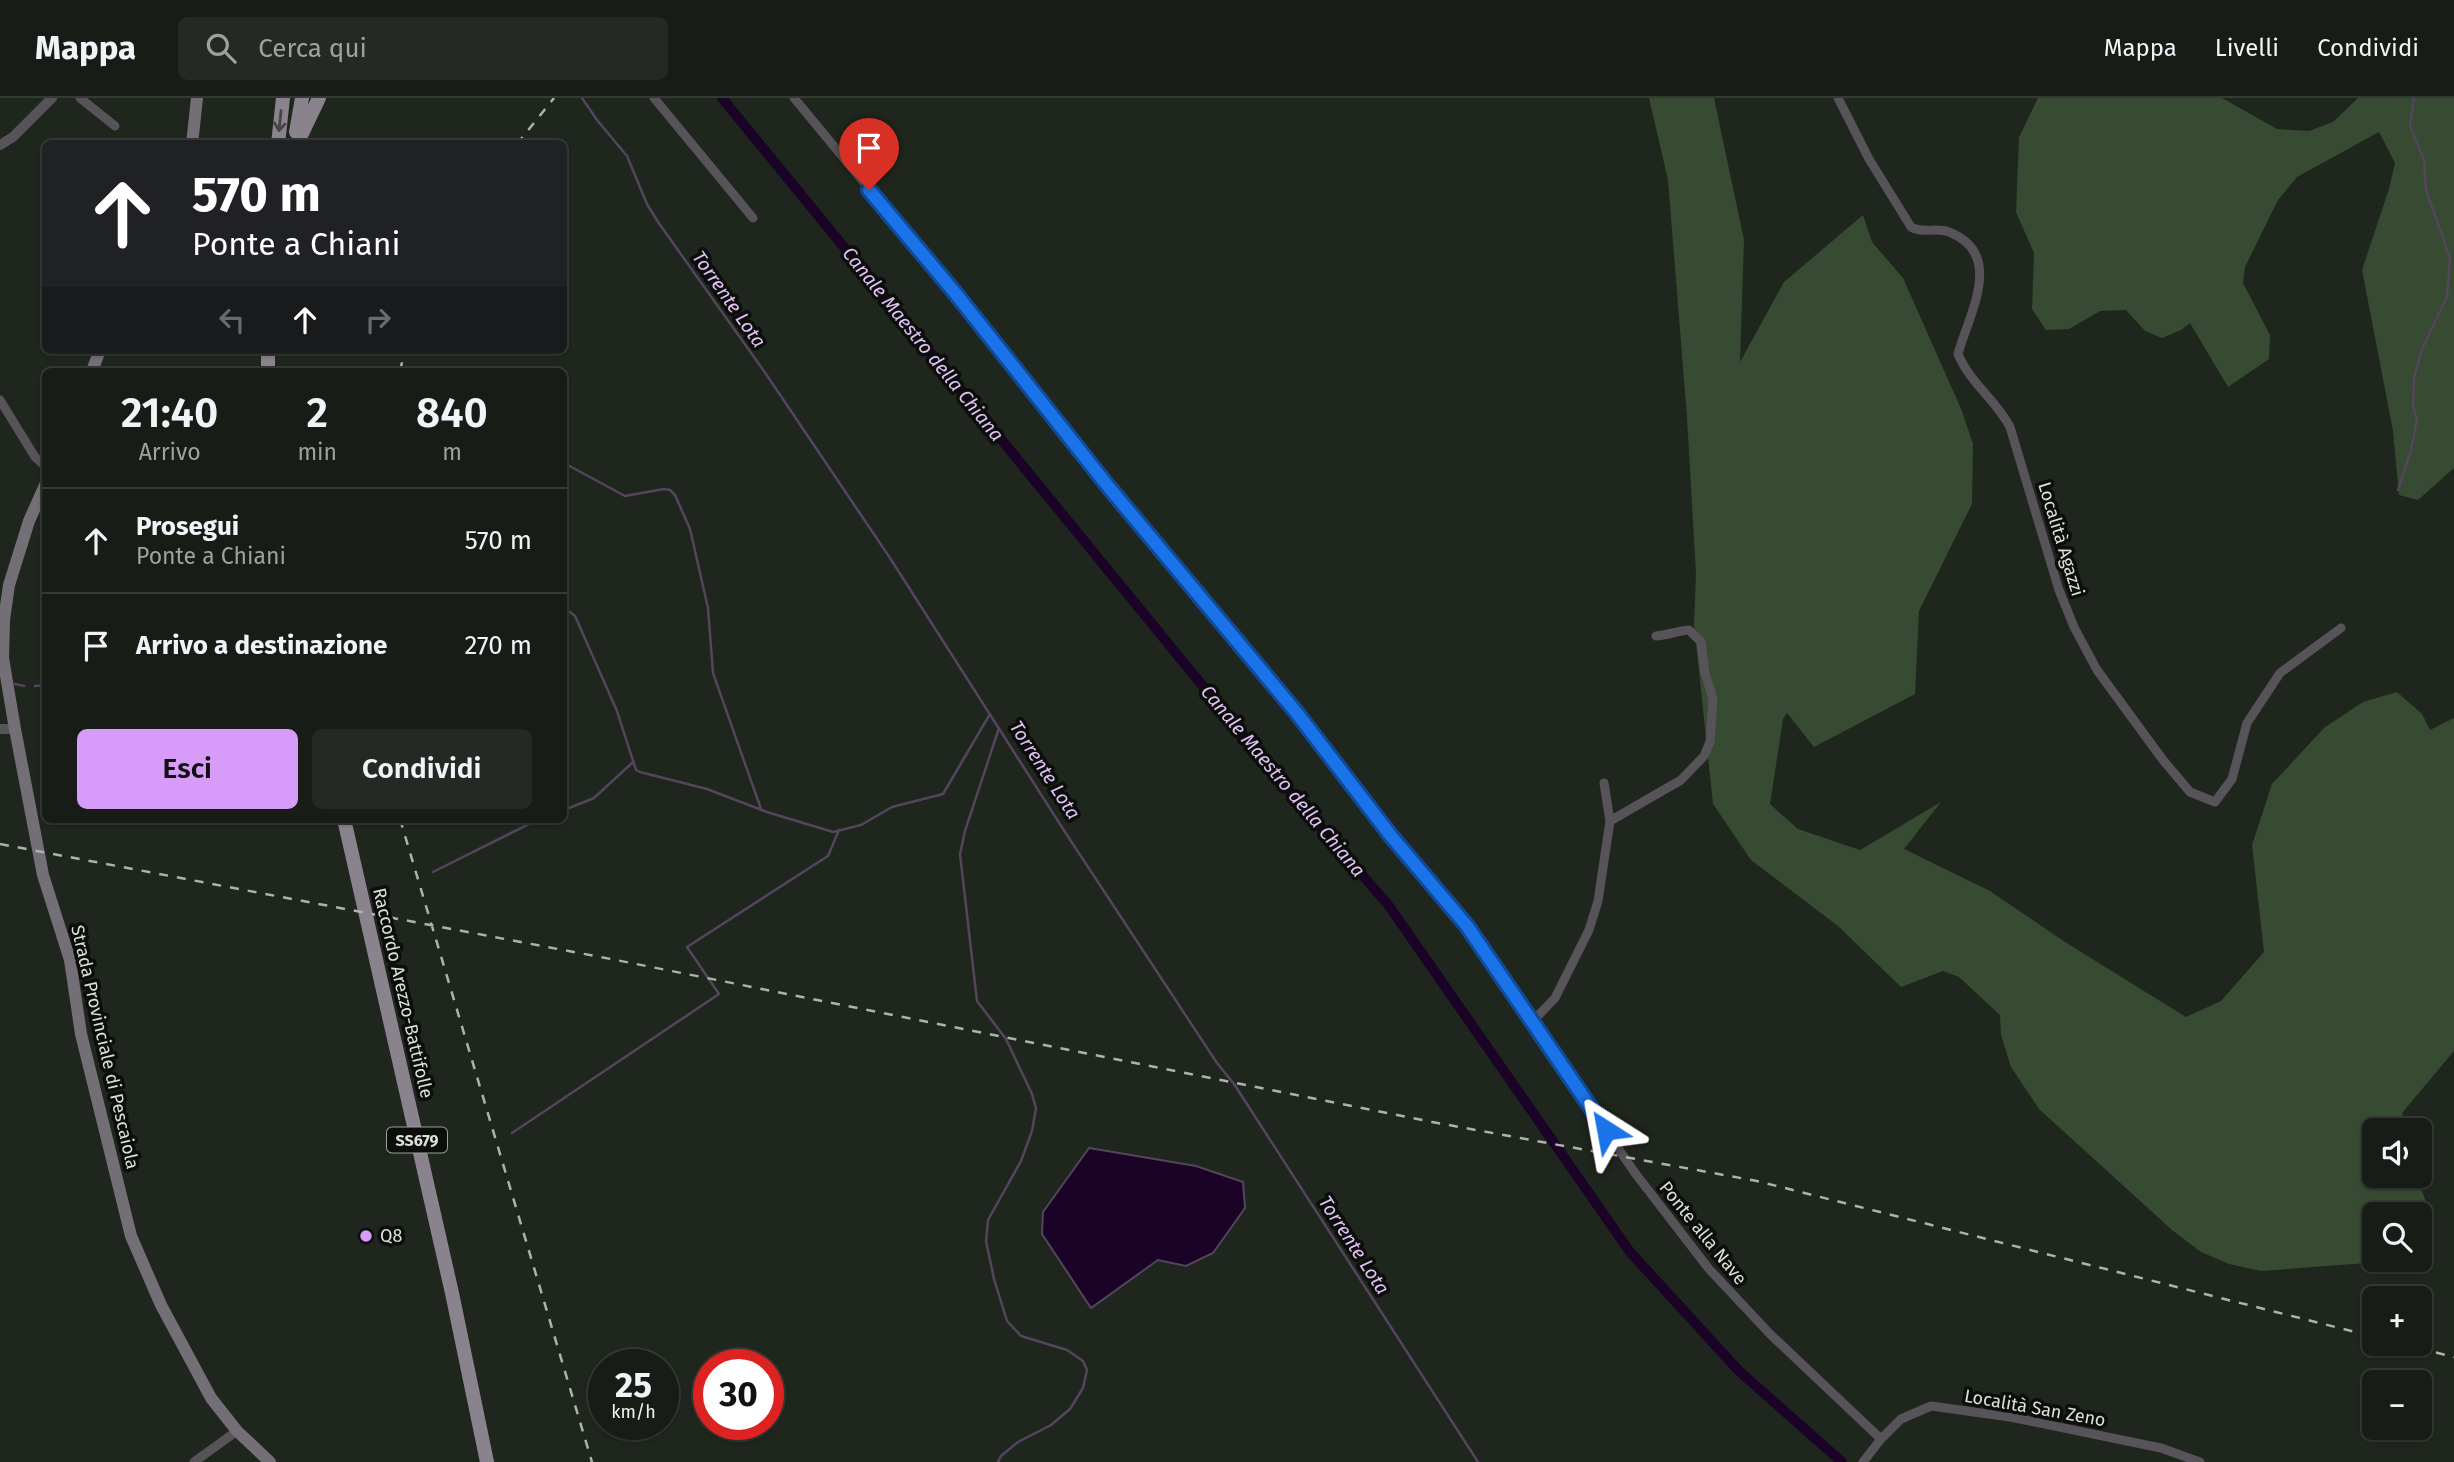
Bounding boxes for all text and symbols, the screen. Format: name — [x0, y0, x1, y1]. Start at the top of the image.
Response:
search box — [178, 17, 668, 80]
text: Mappa — [35, 28, 136, 68]
icon: search — [202, 29, 240, 67]
text: Cerca qui — [258, 33, 367, 64]
text: Mappa — [2104, 34, 2177, 62]
text: Livelli — [2215, 34, 2279, 62]
text: Condividi — [2317, 34, 2419, 62]
one-way arrow — [274, 109, 287, 132]
pin — [839, 118, 899, 190]
icon: arrive — [850, 129, 888, 167]
text: 570 m — [192, 165, 321, 224]
icon: ahead — [77, 168, 168, 259]
text: Ponte a Chiani — [192, 225, 401, 263]
water label: Canale Maestro della Chiana — [838, 242, 1008, 446]
water label: Torrente Lota — [687, 246, 771, 352]
icon: left — [213, 301, 251, 339]
icon: ahead — [286, 301, 324, 339]
icon: right — [359, 301, 397, 339]
text: 21:40 — [121, 388, 218, 438]
text: 2 — [306, 388, 328, 438]
text: 840 — [416, 388, 488, 438]
text: Arrivo — [139, 438, 201, 466]
text: min — [297, 438, 337, 466]
text: m — [442, 438, 462, 466]
street label: Località Agazzi — [2033, 479, 2089, 599]
text: Prosegui — [136, 511, 239, 542]
icon: ahead — [77, 522, 115, 560]
text: 570 m — [465, 525, 532, 556]
text: Ponte a Chiani — [136, 542, 286, 570]
icon: arrive — [77, 627, 115, 665]
text: Arrivo a destinazione — [136, 630, 387, 661]
text: 270 m — [464, 630, 532, 661]
water label: Canale Maestro della Chiana — [1196, 680, 1370, 882]
water label: Torrente Lota — [1005, 717, 1085, 823]
button: Esci — [77, 729, 298, 809]
button: Condividi — [312, 729, 532, 809]
street label: Raccordo Arezzo-Battifolle — [368, 886, 438, 1100]
street label: Strada Provinciale di Pescaiola — [66, 923, 144, 1171]
position arrow — [1569, 1093, 1643, 1167]
map controls — [2362, 1118, 2432, 1440]
button: sound — [2362, 1118, 2432, 1188]
road number: SS679 — [387, 1128, 447, 1152]
street label: Ponte alla Nave — [1655, 1177, 1751, 1289]
water label: Torrente Lota — [1314, 1192, 1394, 1298]
button: search — [2362, 1202, 2432, 1272]
place label: Q8 — [380, 1225, 402, 1247]
marker: Q8 — [358, 1228, 374, 1244]
button: + — [2362, 1286, 2432, 1356]
speed limit sign: 30 — [693, 1349, 784, 1440]
text: 25 — [615, 1364, 652, 1406]
button: − — [2362, 1370, 2432, 1440]
street label: Località San Zeno — [1963, 1385, 2107, 1431]
text: km/h — [611, 1401, 656, 1423]

